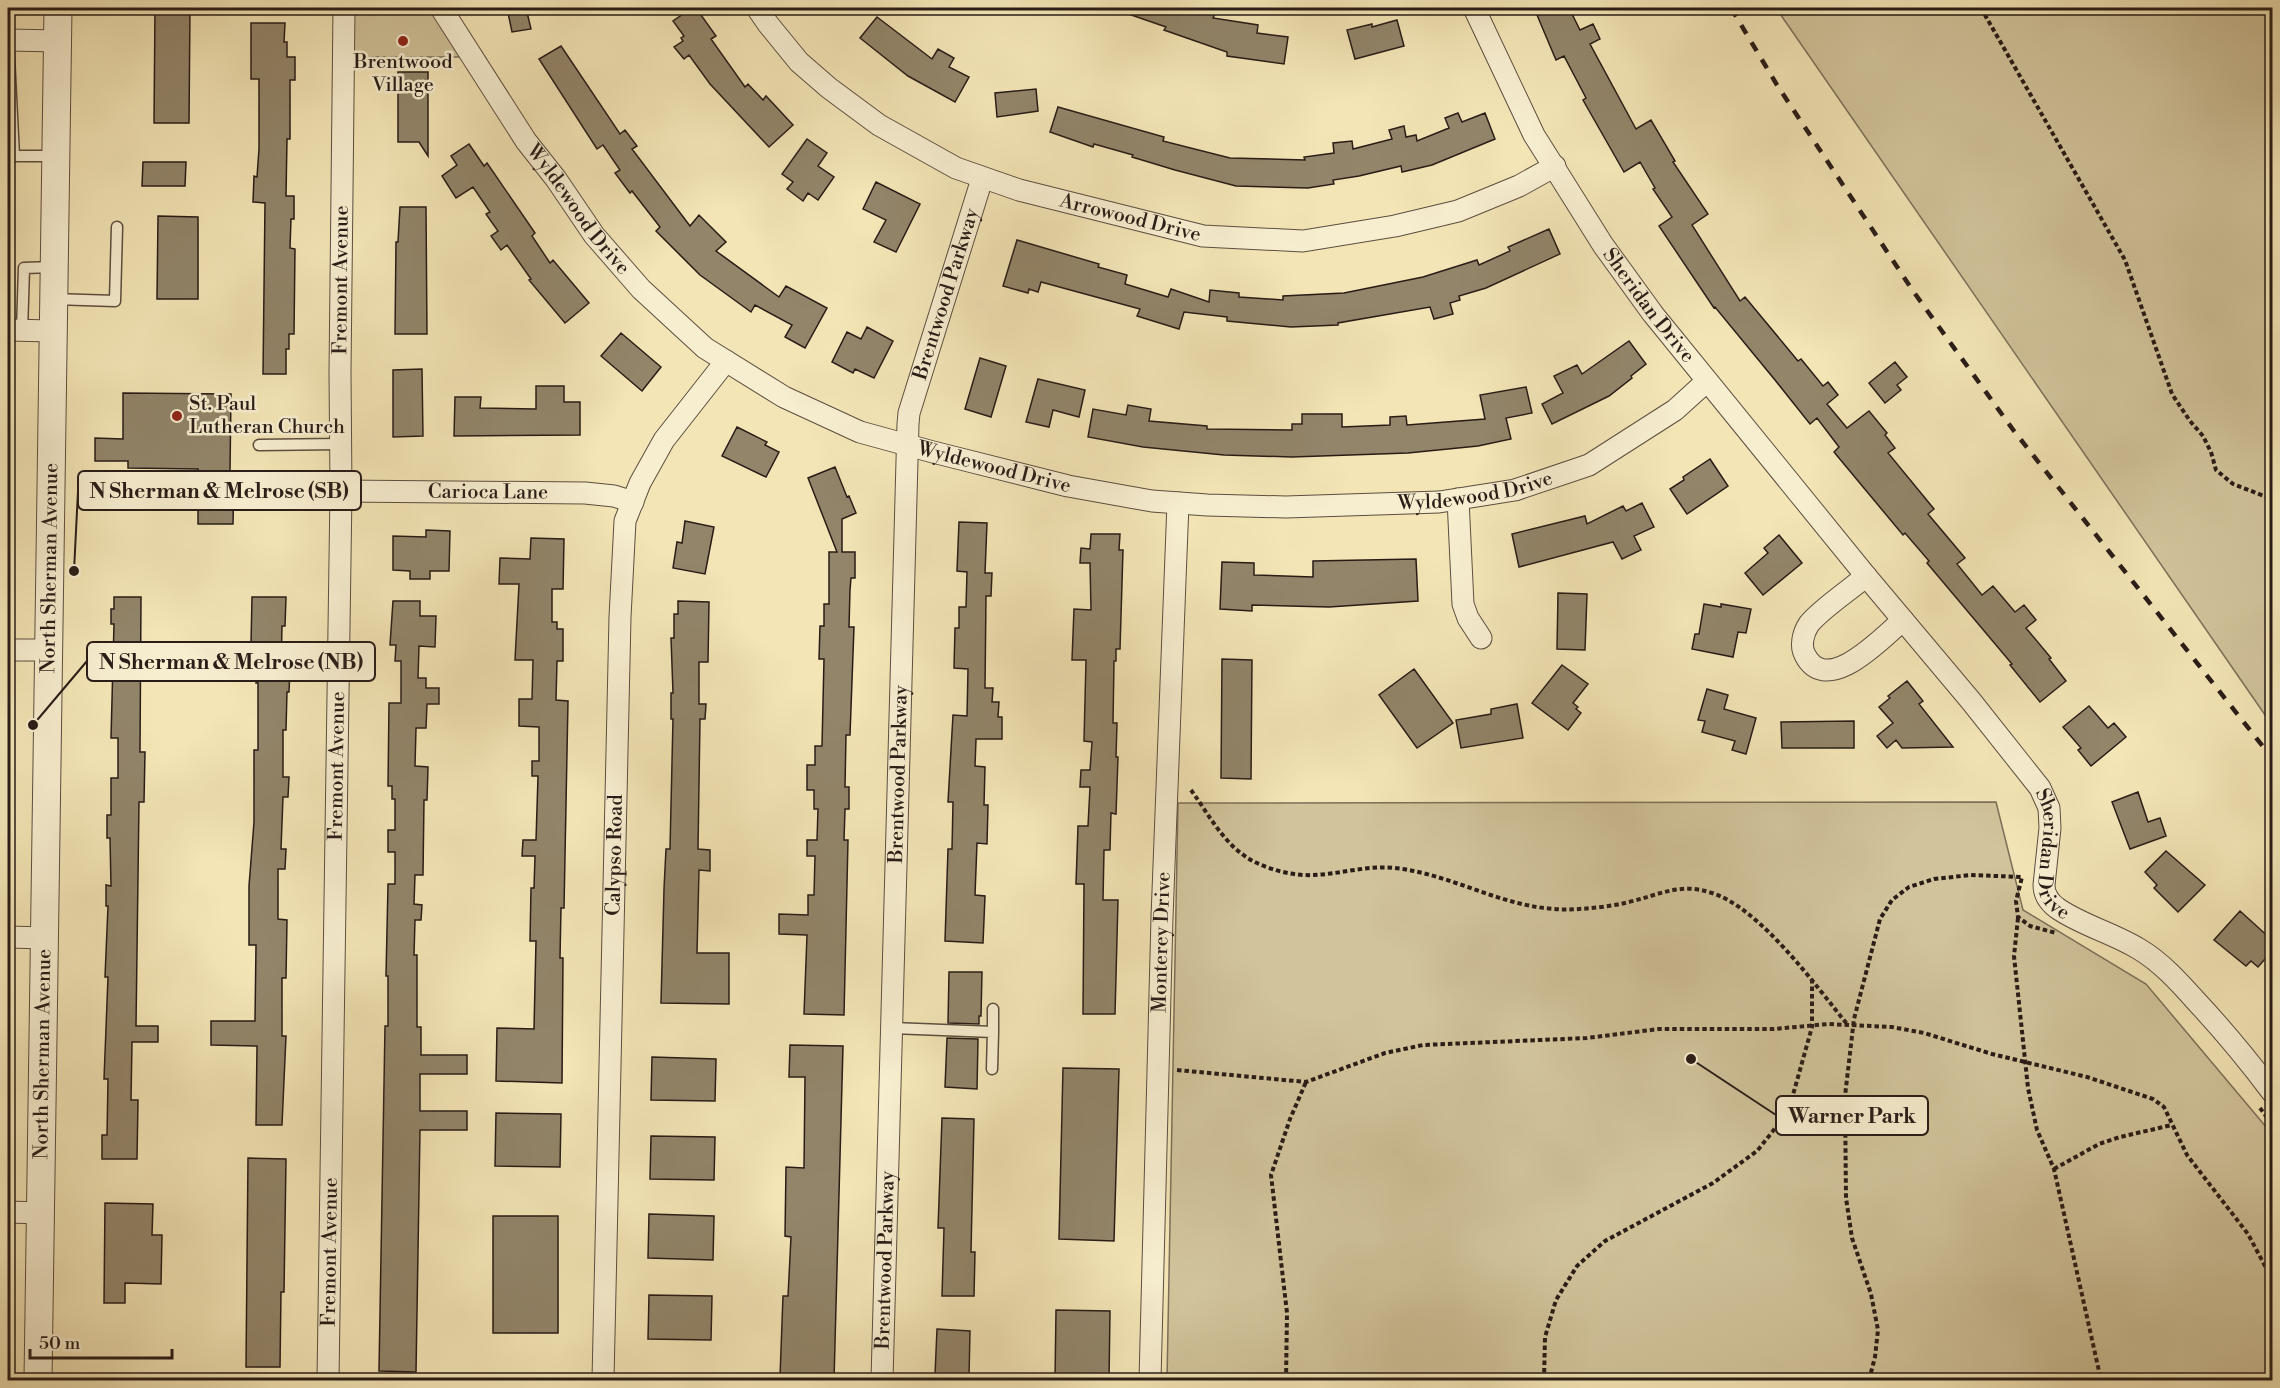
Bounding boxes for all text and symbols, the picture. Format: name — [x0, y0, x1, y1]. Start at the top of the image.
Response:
marker: Brentwood Village — [396, 34, 410, 48]
place label: Brentwood Village — [352, 50, 453, 98]
street label: Wyldewood Drive — [520, 138, 635, 280]
street label: Arrowood Drive — [1056, 188, 1203, 247]
street label: Fremont Avenue — [328, 205, 354, 355]
street label: Brentwood Parkway — [907, 205, 985, 384]
street label: Sheridan Drive — [1597, 243, 1700, 368]
place label: St. Paul Lutheran Church — [189, 392, 345, 440]
marker: St. Paul Lutheran Church — [170, 409, 184, 423]
street label: Wyldewood Drive — [914, 436, 1074, 499]
street label: North Sherman Avenue — [36, 463, 64, 674]
street label: Wyldewood Drive — [1396, 466, 1556, 516]
callout: N Sherman & Melrose (SB) — [78, 471, 361, 510]
text: N Sherman & Melrose (SB) — [89, 479, 349, 505]
street label: Carioca Lane — [428, 479, 548, 505]
callout: N Sherman & Melrose (NB) — [87, 642, 375, 681]
text: N Sherman & Melrose (NB) — [99, 650, 363, 676]
street label: Brentwood Parkway — [884, 684, 913, 865]
street label: Fremont Avenue — [323, 691, 351, 841]
street label: Sheridan Drive — [2029, 784, 2074, 925]
street label: Calypso Road — [601, 793, 629, 916]
street label: Monterey Drive — [1147, 871, 1176, 1013]
street label: North Sherman Avenue — [29, 949, 57, 1160]
callout: Warner Park — [1776, 1096, 1928, 1135]
text: Warner Park — [1787, 1104, 1917, 1130]
street label: Brentwood Parkway — [870, 1170, 900, 1351]
street label: Fremont Avenue — [316, 1177, 343, 1327]
scale bar — [30, 1322, 172, 1360]
text: 50 m — [39, 1332, 81, 1355]

